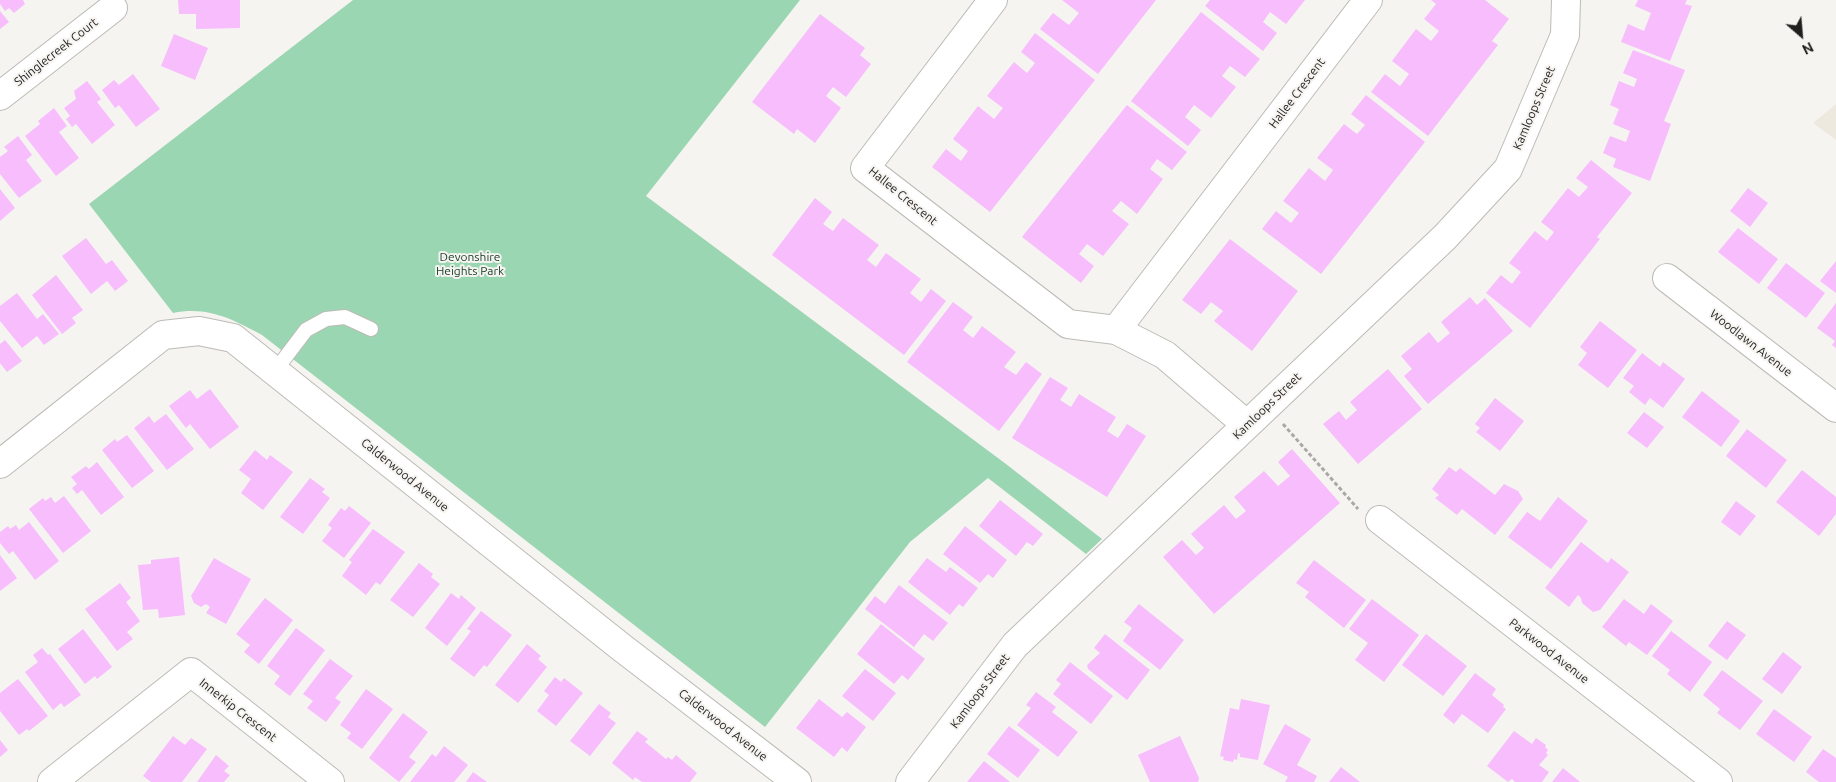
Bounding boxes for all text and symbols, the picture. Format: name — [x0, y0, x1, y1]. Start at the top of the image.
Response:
north arrow — [1776, 10, 1826, 60]
street label: Shinglecreek Court — [11, 15, 101, 89]
text: N — [1800, 39, 1816, 58]
street label: Hallee Crescent — [1266, 55, 1328, 131]
street label: Kamloops Street — [1510, 64, 1558, 152]
street label: Hallee Crescent — [866, 164, 940, 228]
park label: Devonshire Heights Park — [436, 250, 504, 278]
street label: Woodlawn Avenue — [1707, 306, 1795, 380]
street label: Kamloops Street — [1230, 370, 1304, 442]
street label: Calderwood Avenue — [358, 435, 452, 515]
street label: Parkwood Avenue — [1506, 615, 1592, 687]
street label: Kamloops Street — [947, 651, 1013, 731]
street label: Innerkip Crescent — [196, 675, 280, 745]
street label: Calderwood Avenue — [676, 686, 770, 764]

